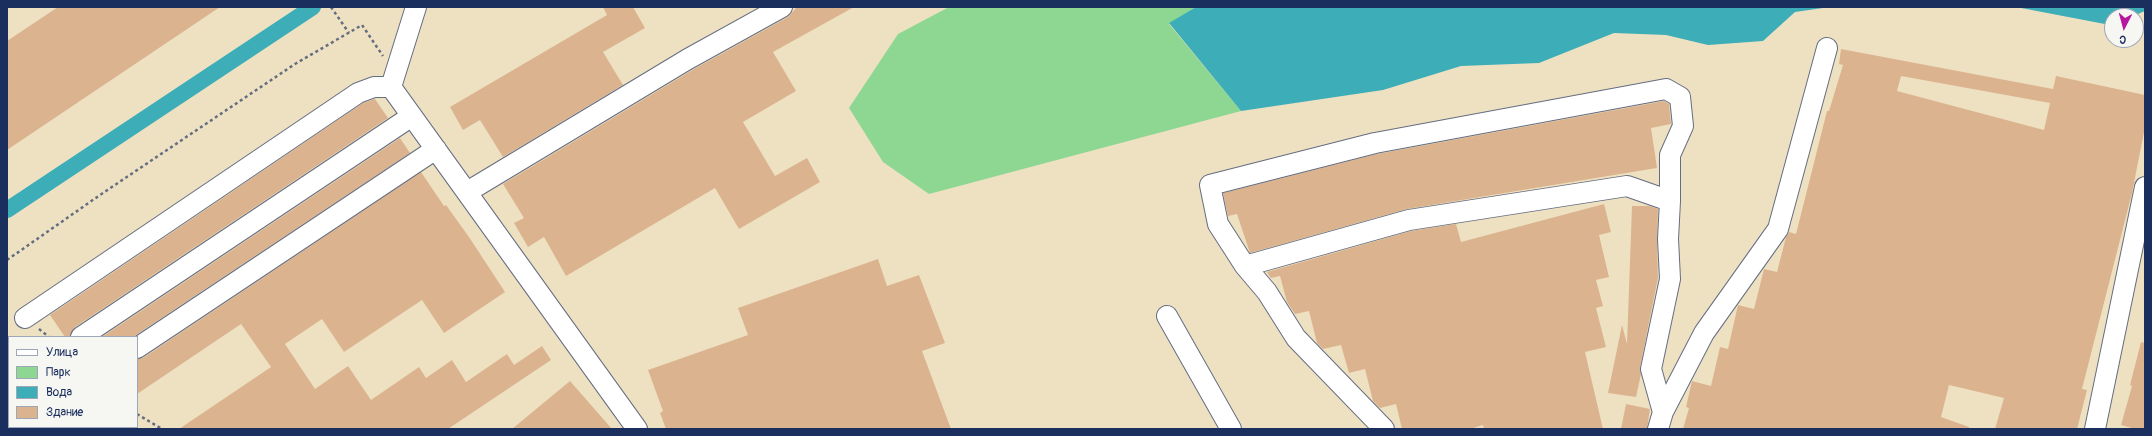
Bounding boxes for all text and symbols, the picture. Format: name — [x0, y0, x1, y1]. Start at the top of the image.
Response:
north arrow — [2104, 8, 2144, 48]
text: С — [2119, 33, 2127, 46]
legend — [8, 336, 138, 428]
text: Улица — [46, 345, 78, 360]
text: Парк — [46, 365, 71, 380]
text: Вода — [46, 385, 72, 400]
text: Здание — [46, 405, 83, 420]

